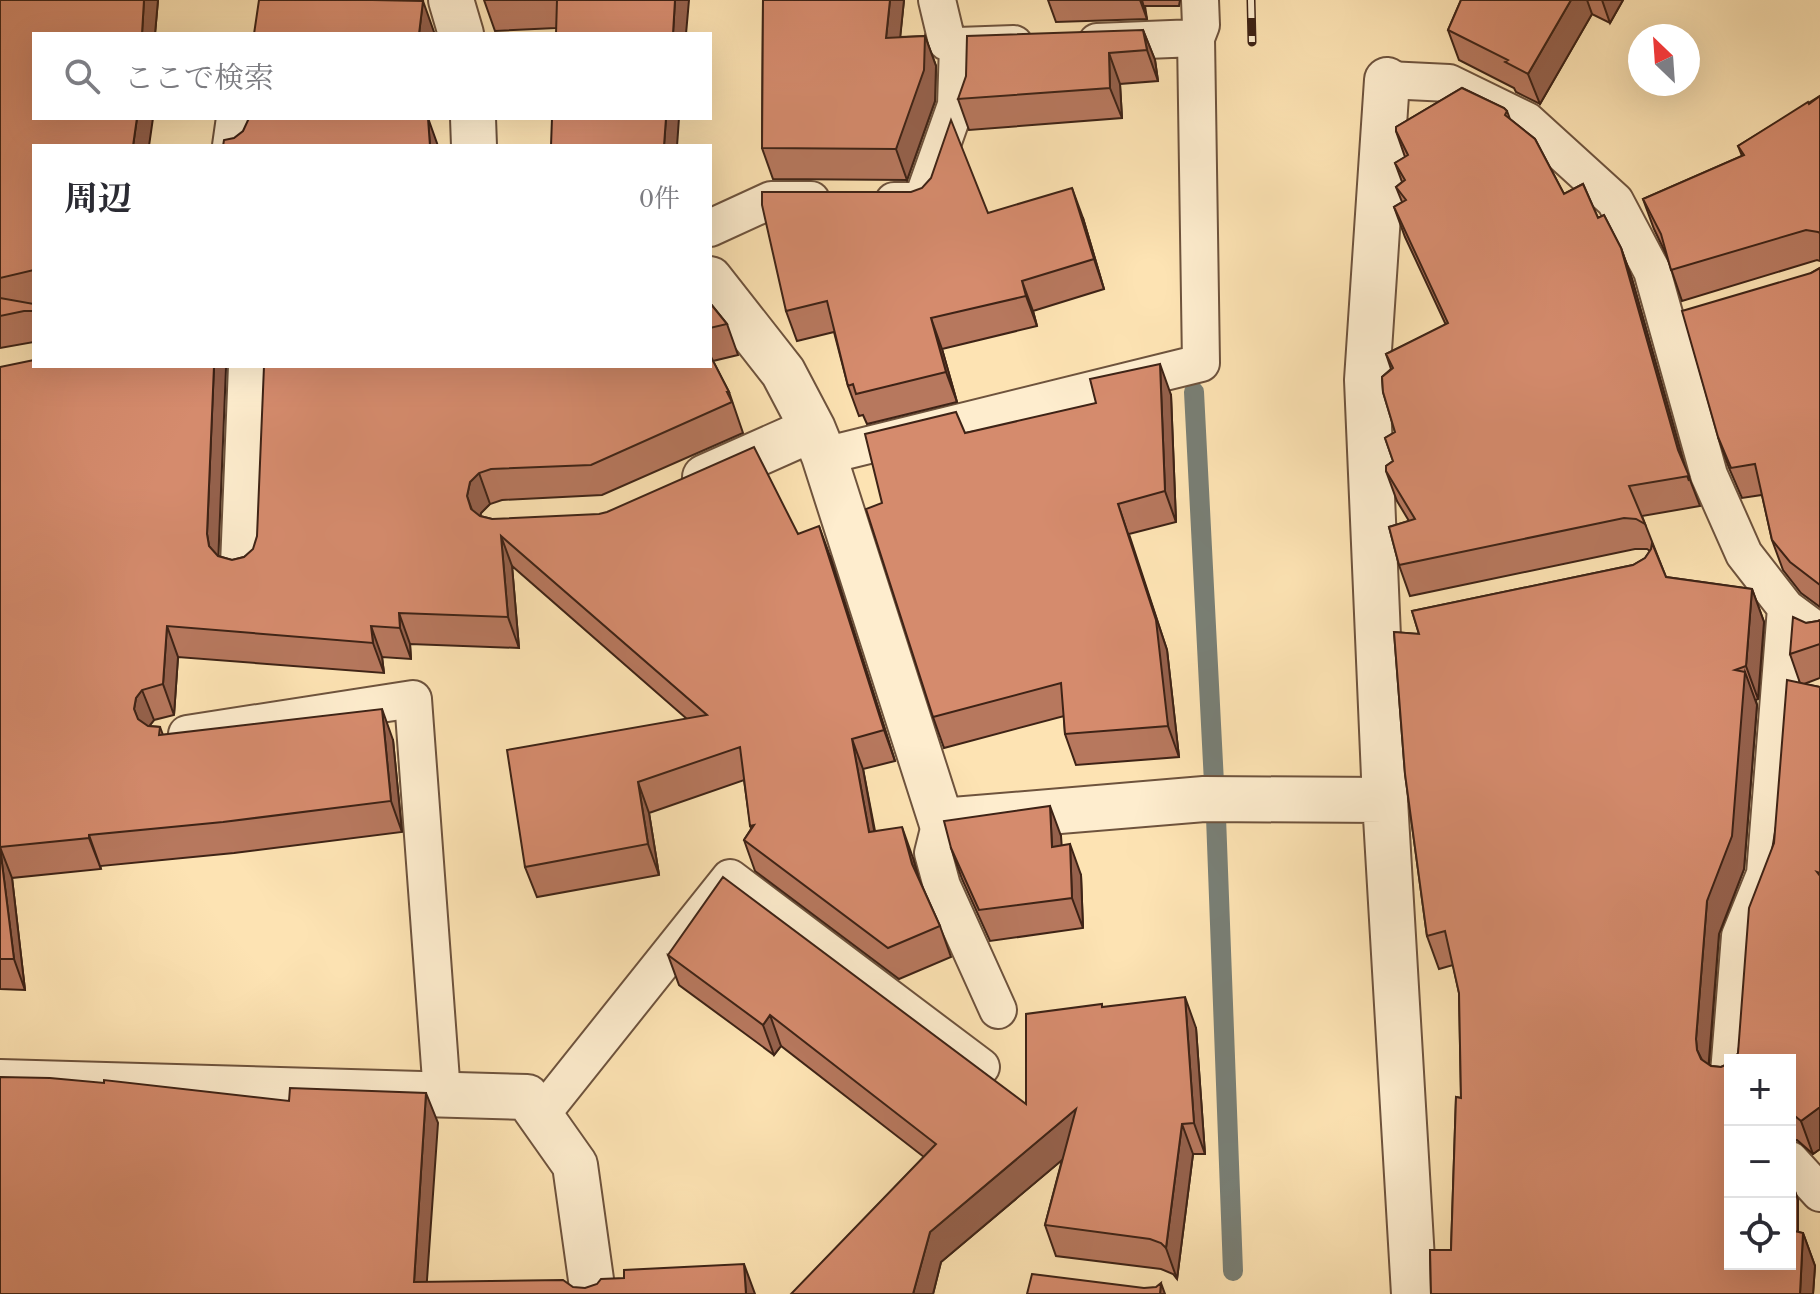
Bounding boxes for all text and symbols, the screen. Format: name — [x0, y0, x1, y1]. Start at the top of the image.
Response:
north arrow — [1628, 24, 1700, 96]
search box — [32, 32, 712, 120]
icon: search — [60, 54, 104, 98]
text: ここで検索 — [124, 65, 274, 95]
text: 周辺 — [64, 184, 132, 218]
text: 0件 — [639, 187, 680, 213]
map controls — [1724, 1054, 1796, 1270]
button: + — [1724, 1054, 1796, 1126]
button: − — [1724, 1126, 1796, 1198]
button: locate — [1724, 1198, 1796, 1270]

